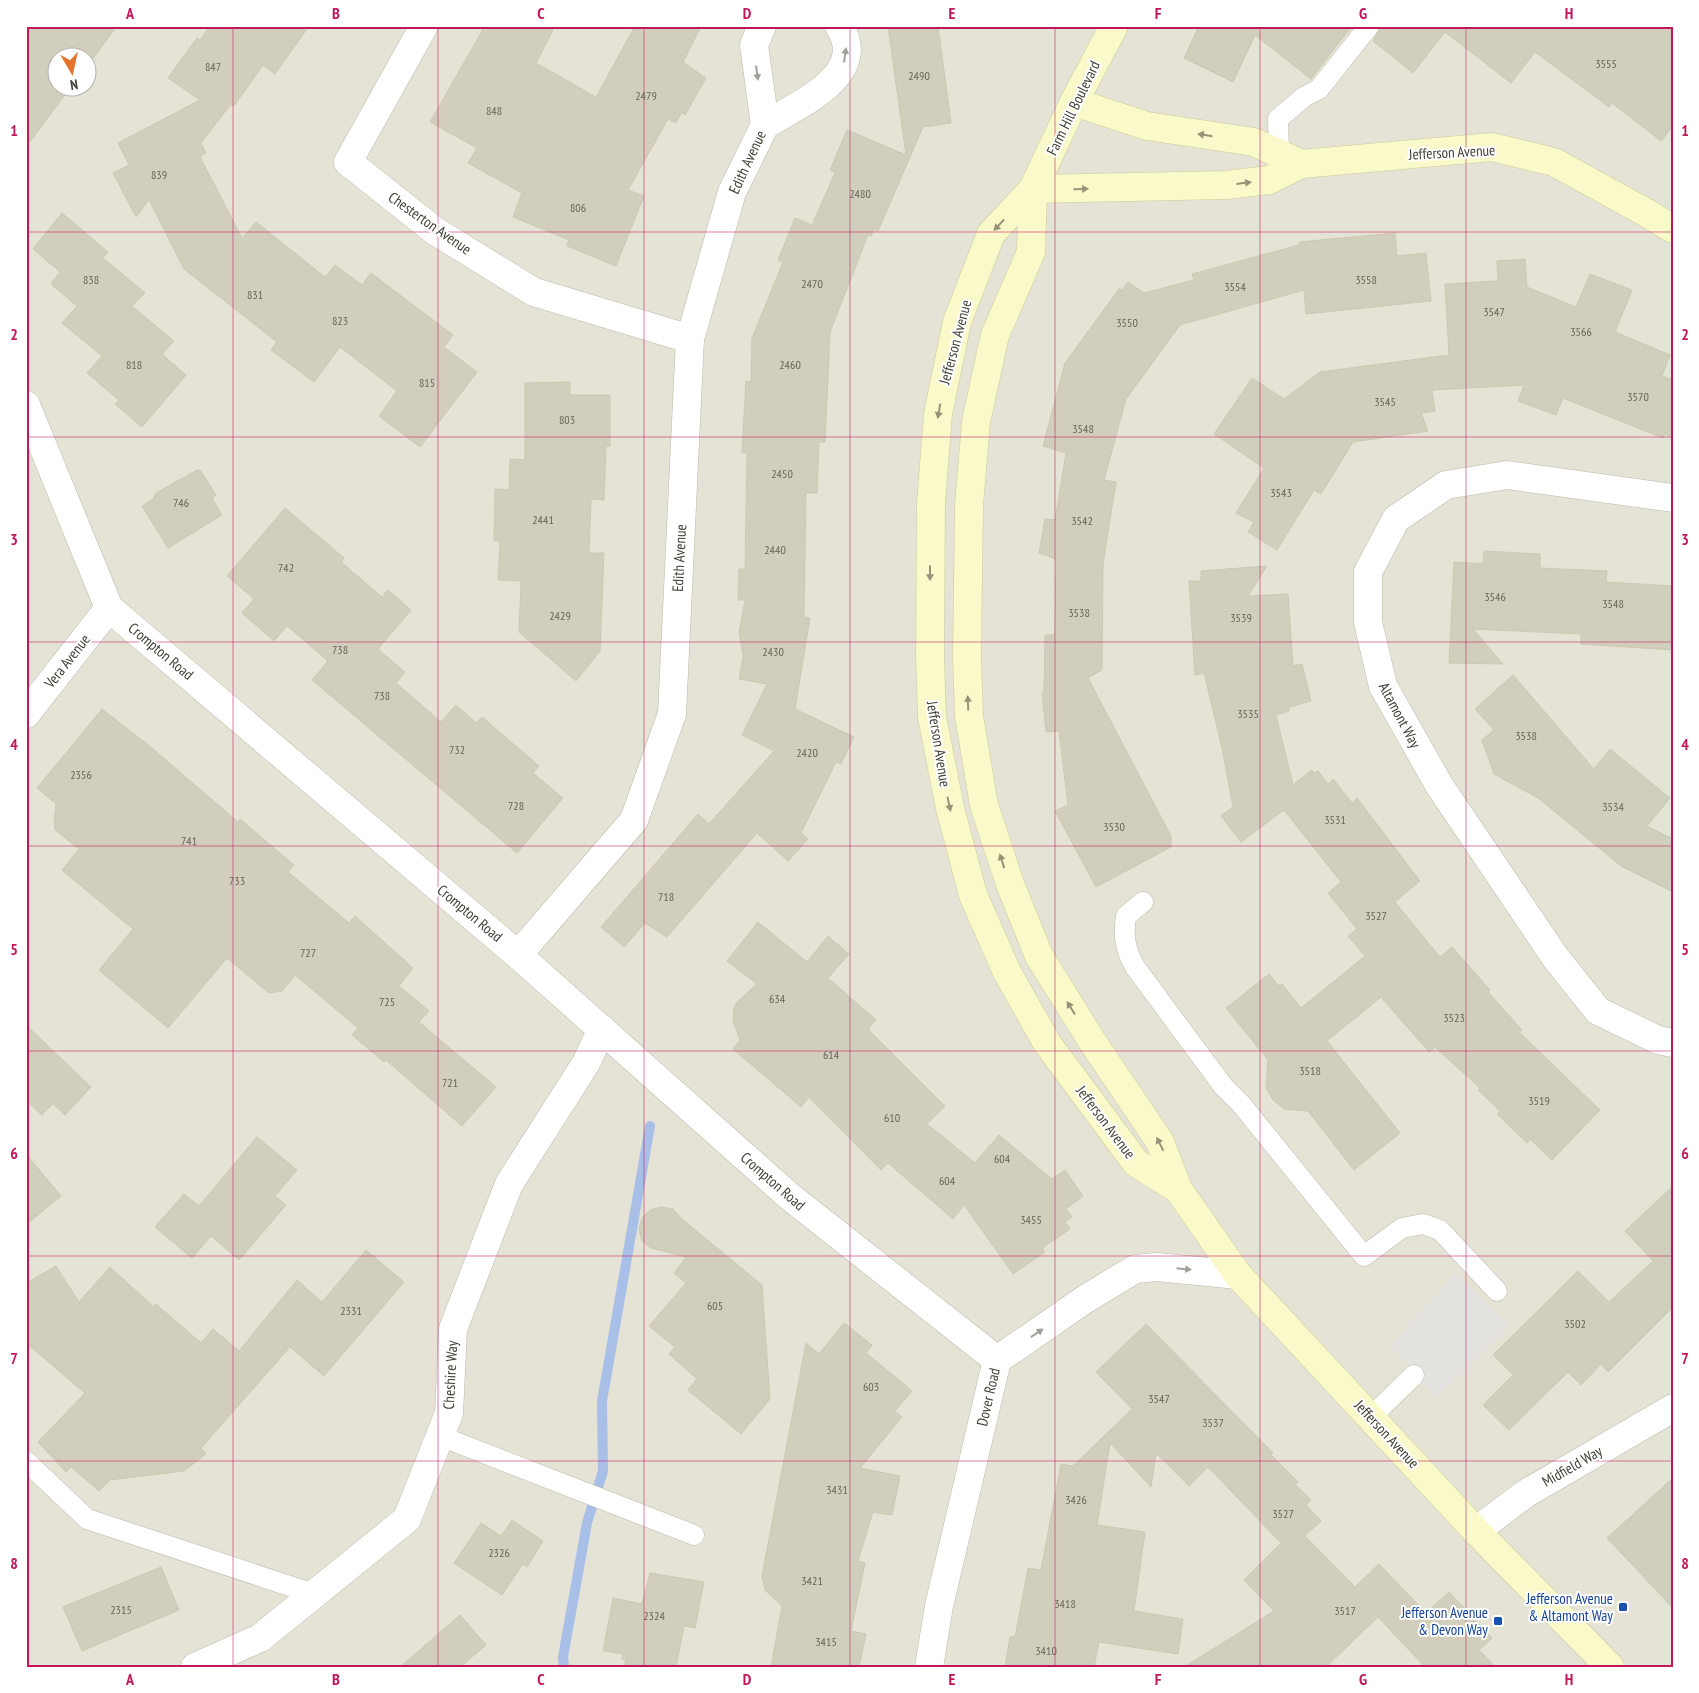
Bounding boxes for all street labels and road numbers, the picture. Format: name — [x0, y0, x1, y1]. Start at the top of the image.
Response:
street label: Farm Hill Boulevard — [1042, 58, 1104, 158]
street label: Edith Avenue — [724, 127, 770, 197]
street label: Jefferson Avenue — [1407, 140, 1496, 164]
street label: Chesterton Avenue — [385, 187, 475, 259]
street label: Jefferson Avenue — [934, 298, 975, 387]
street label: Edith Avenue — [668, 524, 690, 592]
street label: Crompton Road — [124, 618, 198, 684]
street label: Vera Avenue — [39, 630, 94, 693]
street label: Altamont Way — [1375, 679, 1425, 751]
street label: Jefferson Avenue — [923, 699, 955, 788]
street label: Crompton Road — [433, 880, 507, 946]
street label: Jefferson Avenue — [1072, 1081, 1140, 1162]
street label: Crompton Road — [737, 1148, 809, 1214]
street label: Cheshire Way — [439, 1340, 461, 1410]
street label: Dover Road — [972, 1366, 1004, 1428]
street label: Jefferson Avenue — [1350, 1395, 1423, 1472]
street label: Midfield Way — [1539, 1441, 1606, 1491]

